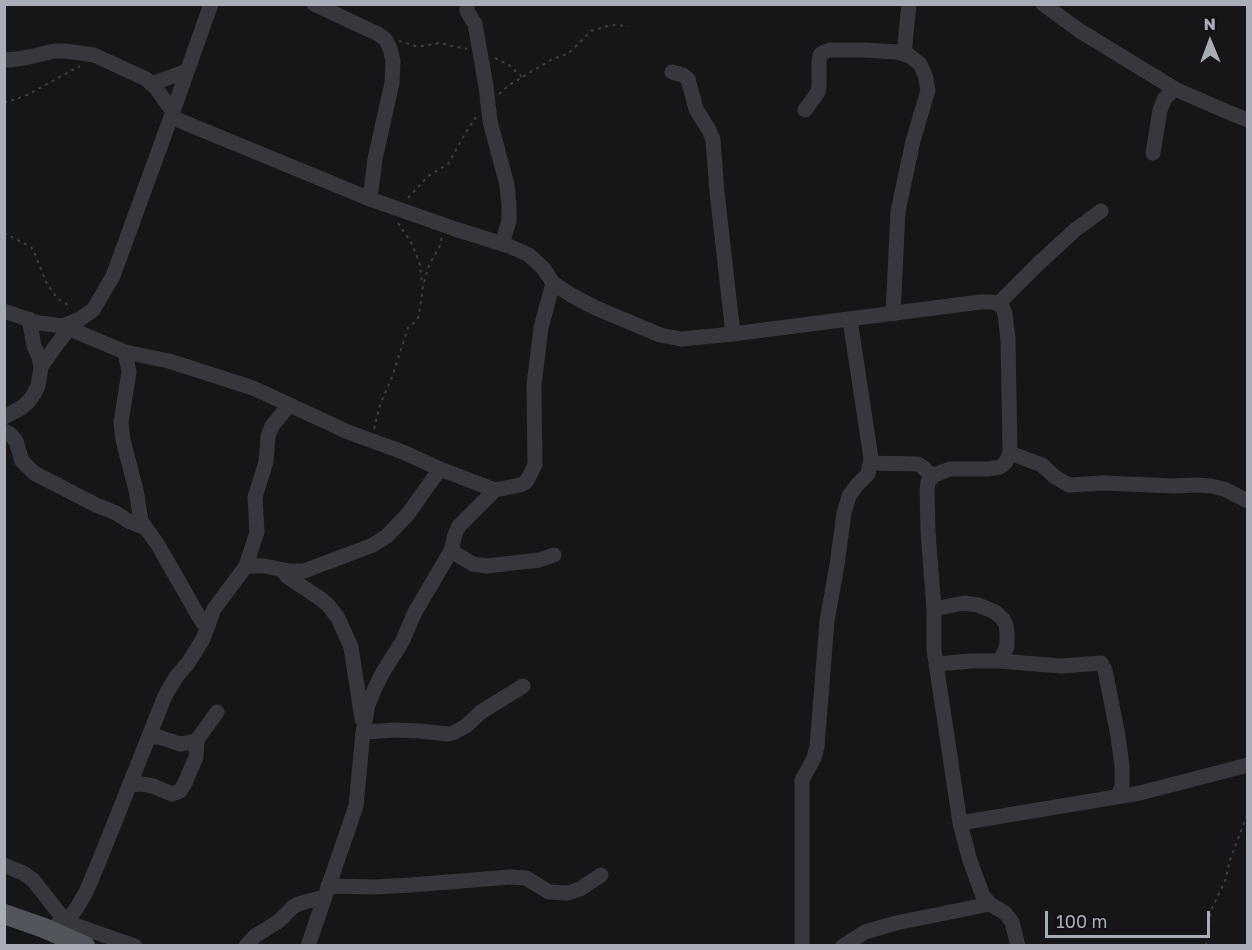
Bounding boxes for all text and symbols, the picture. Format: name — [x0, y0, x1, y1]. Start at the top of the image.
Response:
north arrow — [1180, 12, 1240, 72]
text: N — [1203, 14, 1216, 34]
scale bar — [1048, 899, 1213, 937]
text: 100 m — [1056, 910, 1107, 932]

